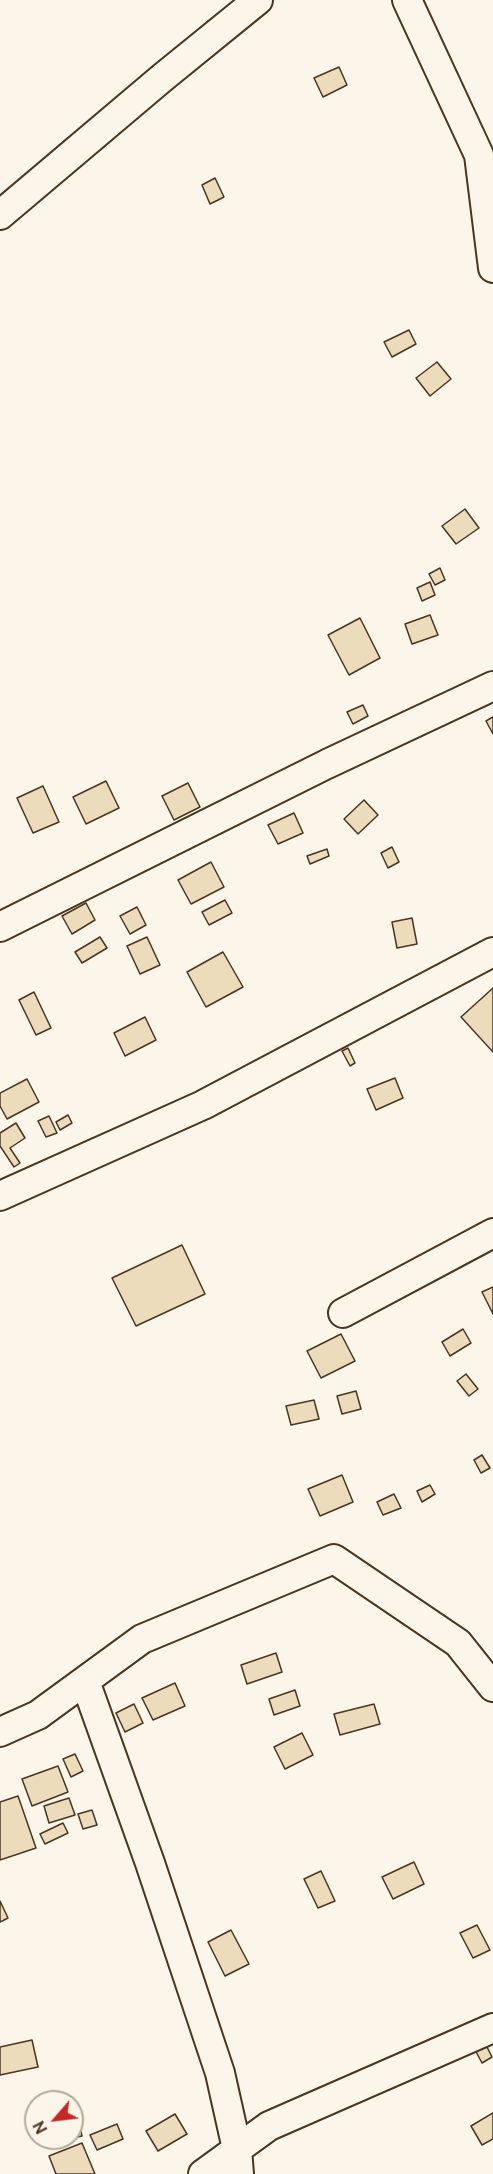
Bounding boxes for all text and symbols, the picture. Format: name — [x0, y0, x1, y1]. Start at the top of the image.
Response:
north arrow — [24, 2090, 84, 2150]
text: N — [29, 2118, 51, 2137]

